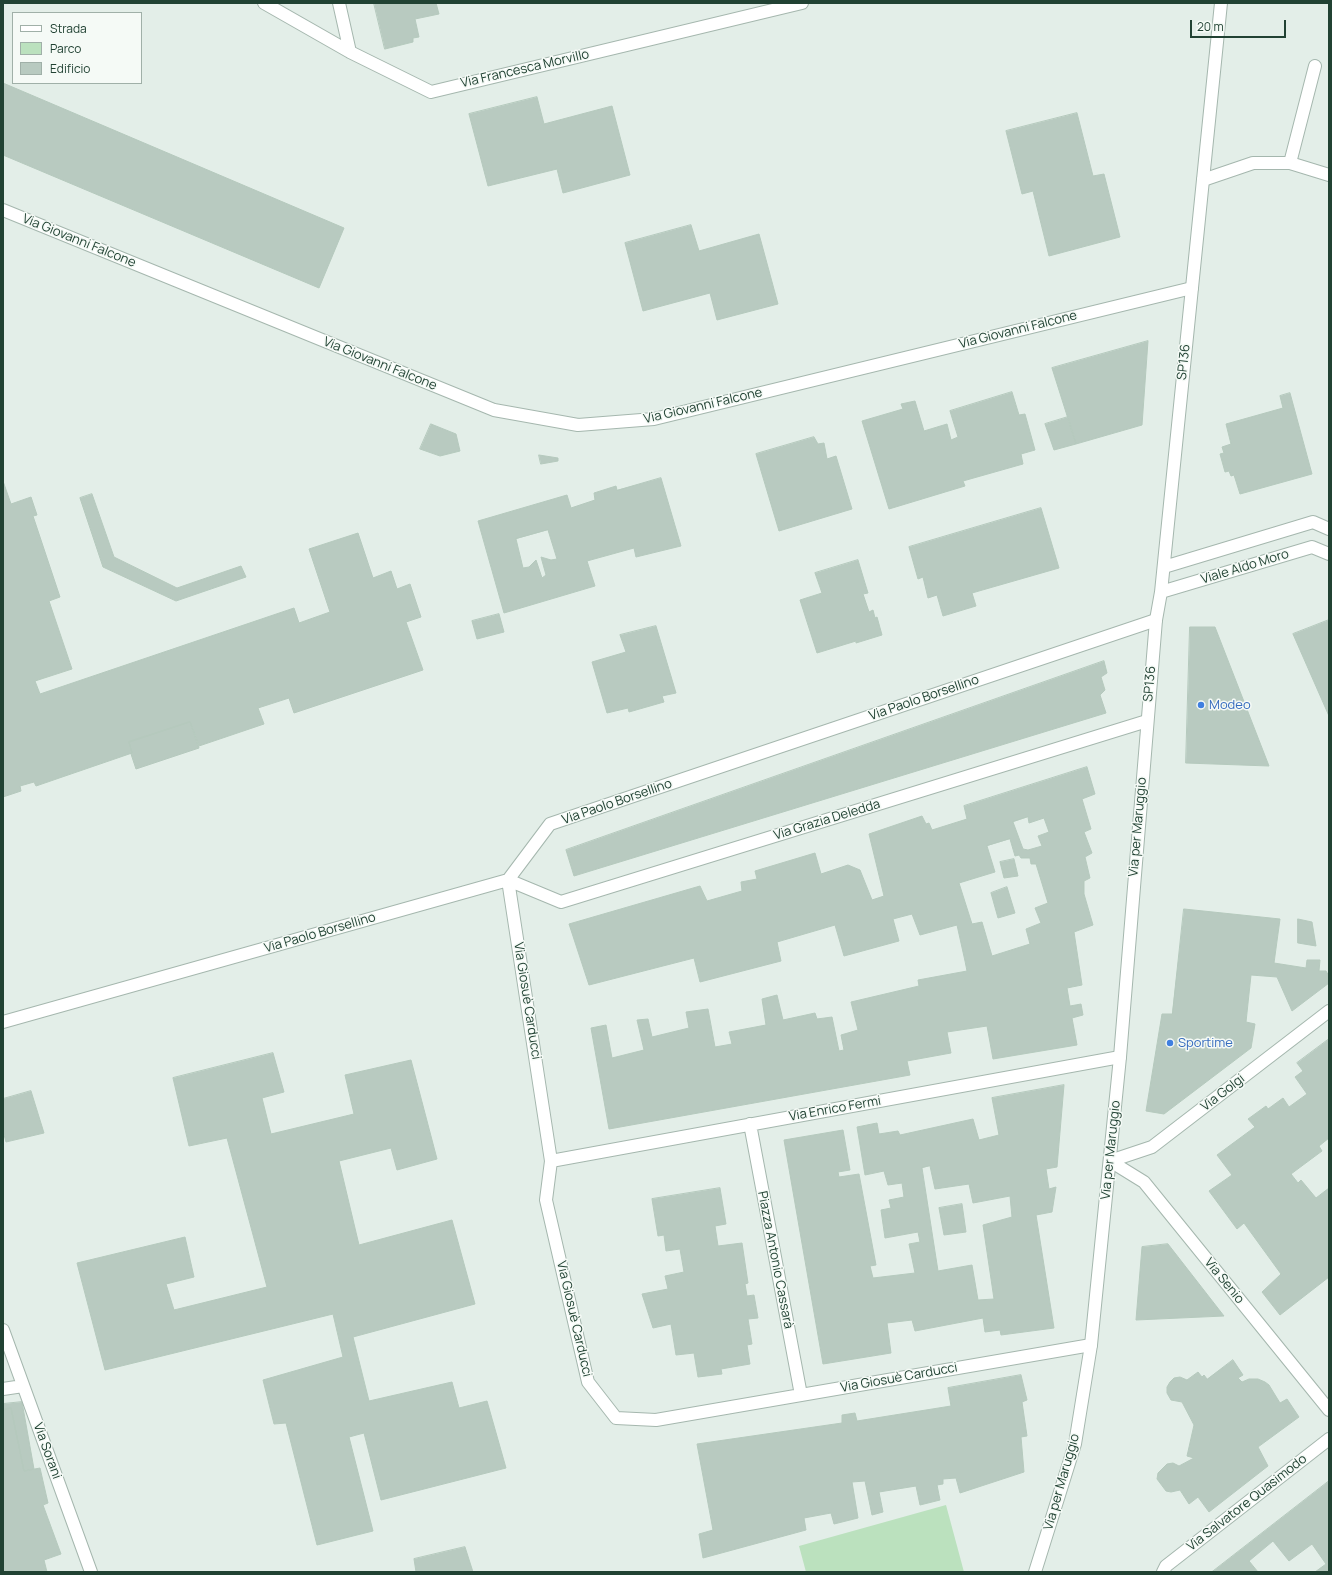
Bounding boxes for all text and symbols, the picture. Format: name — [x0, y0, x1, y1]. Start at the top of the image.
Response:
legend — [12, 12, 142, 84]
scale bar — [1192, 12, 1288, 38]
text: 20 m — [1197, 18, 1224, 35]
text: Strada — [50, 20, 87, 37]
text: Parco — [50, 40, 81, 57]
street label: Via Francesca Morvillo — [459, 47, 591, 91]
text: Edificio — [50, 60, 90, 77]
street label: Via Giovanni Falcone — [20, 211, 138, 271]
street label: Via Giovanni Falcone — [957, 308, 1079, 352]
street label: Via Giovanni Falcone — [321, 334, 439, 394]
street label: SP136 — [1174, 343, 1194, 381]
street label: Via Giovanni Falcone — [642, 385, 764, 427]
street label: Viale Aldo Moro — [1199, 546, 1291, 588]
street label: SP136 — [1141, 665, 1159, 703]
street label: Via Paolo Borsellino — [867, 672, 981, 724]
place label: Modeo — [1209, 697, 1251, 713]
marker: Modeo — [1196, 700, 1206, 710]
street label: Via Paolo Borsellino — [560, 776, 674, 828]
street label: Via per Maruggio — [1126, 777, 1150, 877]
street label: Via Grazia Deledda — [772, 796, 882, 844]
street label: Via Paolo Borsellino — [262, 910, 378, 956]
street label: Via Giosuè Carducci — [510, 941, 544, 1061]
place label: Sportime — [1178, 1035, 1233, 1051]
marker: Sportime — [1165, 1038, 1175, 1048]
street label: Via Golgi — [1198, 1071, 1248, 1115]
street label: Via Enrico Fermi — [788, 1093, 882, 1125]
street label: Via per Maruggio — [1098, 1100, 1124, 1200]
street label: Piazza Antonio Cassarà — [754, 1190, 796, 1330]
street label: Via Senio — [1201, 1255, 1247, 1307]
street label: Via Giosuè Carducci — [553, 1259, 595, 1379]
street label: Via Giosuè Carducci — [839, 1360, 959, 1396]
street label: Via Sorani — [30, 1421, 64, 1481]
street label: Via per Maruggio — [1041, 1432, 1083, 1532]
street label: Via Salvatore Quasimodo — [1184, 1451, 1310, 1555]

